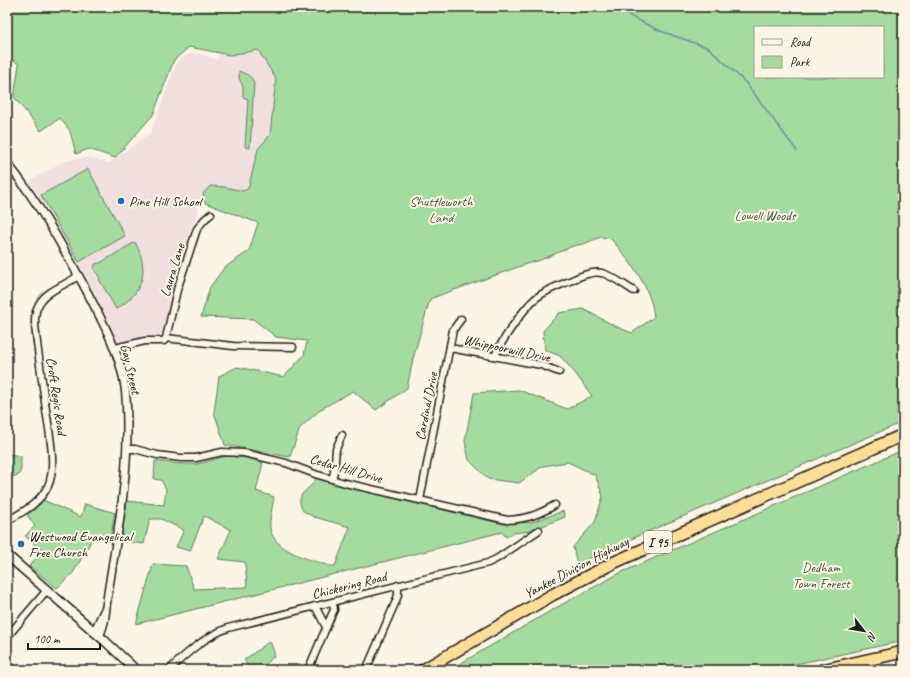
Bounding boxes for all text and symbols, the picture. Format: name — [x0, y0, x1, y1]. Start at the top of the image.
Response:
legend — [754, 26, 884, 78]
text: Road — [790, 34, 812, 50]
text: Park — [790, 54, 811, 70]
place label: Pine Hill School — [129, 193, 204, 210]
park label: Shuttleworth Land — [409, 193, 473, 226]
marker: Pine Hill School — [116, 196, 126, 206]
park label: Lowell Woods — [735, 207, 797, 224]
street label: Laura Lane — [156, 240, 189, 299]
street label: Whippoorwill Drive — [462, 331, 553, 366]
street label: Gay Street — [116, 342, 145, 397]
street label: Croft Regis Road — [43, 356, 71, 438]
street label: Cardinal Drive — [412, 369, 442, 441]
street label: Cedar Hill Drive — [308, 450, 385, 487]
place label: Westwood Evangelical Free Church — [29, 528, 134, 561]
road number: I 95 — [644, 531, 672, 553]
street label: Yankee Division Highway — [521, 532, 633, 602]
marker: Westwood Evangelical Free Church — [16, 539, 26, 549]
park label: Dedham Town Forest — [792, 559, 851, 592]
street label: Chickering Road — [310, 567, 390, 603]
north arrow — [844, 611, 884, 651]
scale bar — [28, 625, 100, 651]
text: N — [864, 630, 880, 645]
text: 100 m — [34, 631, 61, 647]

